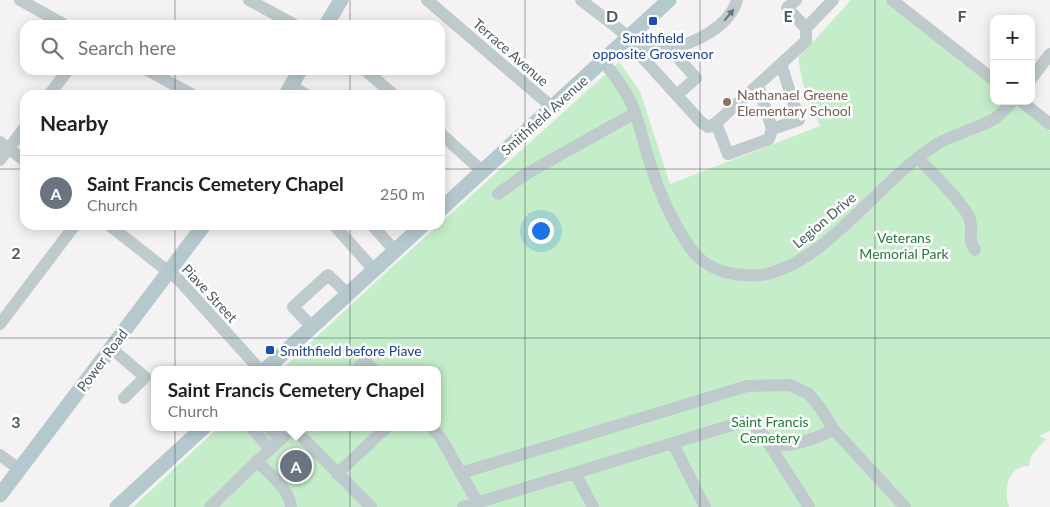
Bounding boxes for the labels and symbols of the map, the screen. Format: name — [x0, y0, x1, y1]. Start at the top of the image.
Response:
text: D — [606, 6, 618, 25]
text: E — [783, 6, 793, 25]
text: F — [957, 6, 967, 25]
one-way arrow — [724, 9, 735, 22]
street label: Terrace Avenue — [470, 15, 552, 89]
marker: Smithfield opposite Grosvenor — [647, 15, 659, 27]
place label: Smithfield opposite Grosvenor — [592, 29, 714, 62]
street label: Smithfield Avenue — [497, 72, 591, 158]
place label: Nathanael Greene Elementary School — [737, 86, 851, 119]
marker: Nathanael Greene Elementary School — [721, 96, 733, 108]
street label: Legion Drive — [789, 189, 859, 251]
your location — [528, 218, 554, 244]
park label: Veterans Memorial Park — [859, 229, 950, 262]
text: 2 — [11, 243, 21, 262]
street label: Piave Street — [179, 260, 241, 326]
street label: Power Road — [73, 325, 131, 395]
place label: Smithfield before Piave — [280, 342, 422, 359]
marker: Smithfield before Piave — [264, 344, 276, 356]
text: 3 — [11, 412, 21, 431]
park label: Saint Francis Cemetery — [731, 413, 809, 446]
pin: A — [280, 447, 312, 485]

